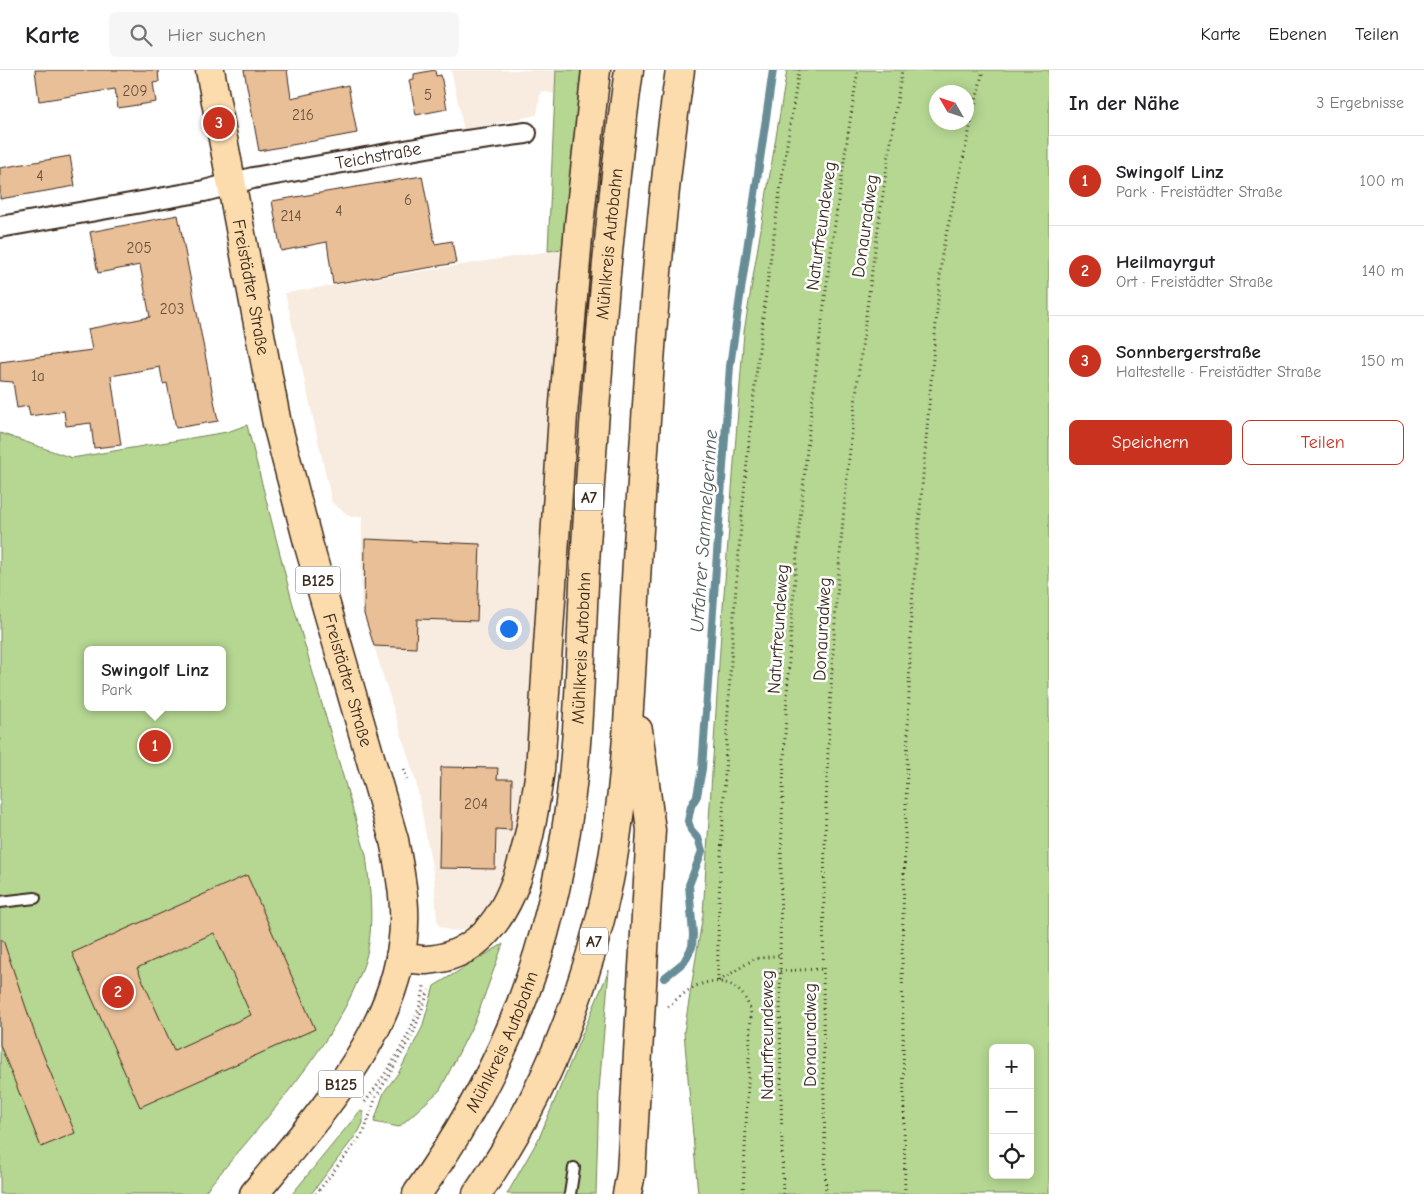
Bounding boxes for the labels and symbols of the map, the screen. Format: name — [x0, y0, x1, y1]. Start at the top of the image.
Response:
house number: 209 — [123, 82, 148, 100]
north arrow — [929, 85, 974, 130]
house number: 5 — [424, 86, 432, 104]
pin: 3 — [203, 104, 235, 142]
house number: 216 — [292, 106, 314, 124]
street label: Teichstraße — [334, 138, 423, 174]
street label: Naturfreundeweg — [802, 160, 841, 292]
house number: 4 — [36, 167, 44, 185]
street label: Mühlkreis Autobahn — [592, 167, 628, 321]
street label: Donauradweg — [848, 173, 883, 279]
house number: 6 — [404, 191, 412, 209]
house number: 4 — [335, 202, 343, 220]
house number: 214 — [280, 207, 302, 225]
street label: Freistädter Straße — [227, 218, 274, 357]
house number: 205 — [126, 239, 152, 257]
house number: 203 — [160, 300, 184, 318]
house number: 1a — [31, 367, 45, 385]
water label: Urfahrer Sammelgerinne — [686, 428, 722, 633]
road number: A7 — [575, 484, 603, 511]
street label: Naturfreundeweg — [763, 563, 794, 695]
road number: B125 — [296, 566, 340, 594]
street label: Mühlkreis Autobahn — [567, 571, 596, 725]
street label: Donauradweg — [809, 577, 836, 681]
street label: Freistädter Straße — [318, 611, 377, 749]
your location — [496, 616, 522, 642]
pin: 1 — [139, 727, 171, 765]
house number: 204 — [464, 795, 488, 813]
road number: A7 — [580, 928, 608, 954]
street label: Mühlkreis Autobahn — [461, 969, 543, 1116]
street label: Naturfreundeweg — [757, 970, 778, 1100]
pin: 2 — [102, 973, 134, 1011]
street label: Donauradweg — [800, 983, 821, 1087]
road number: B125 — [318, 1071, 364, 1098]

